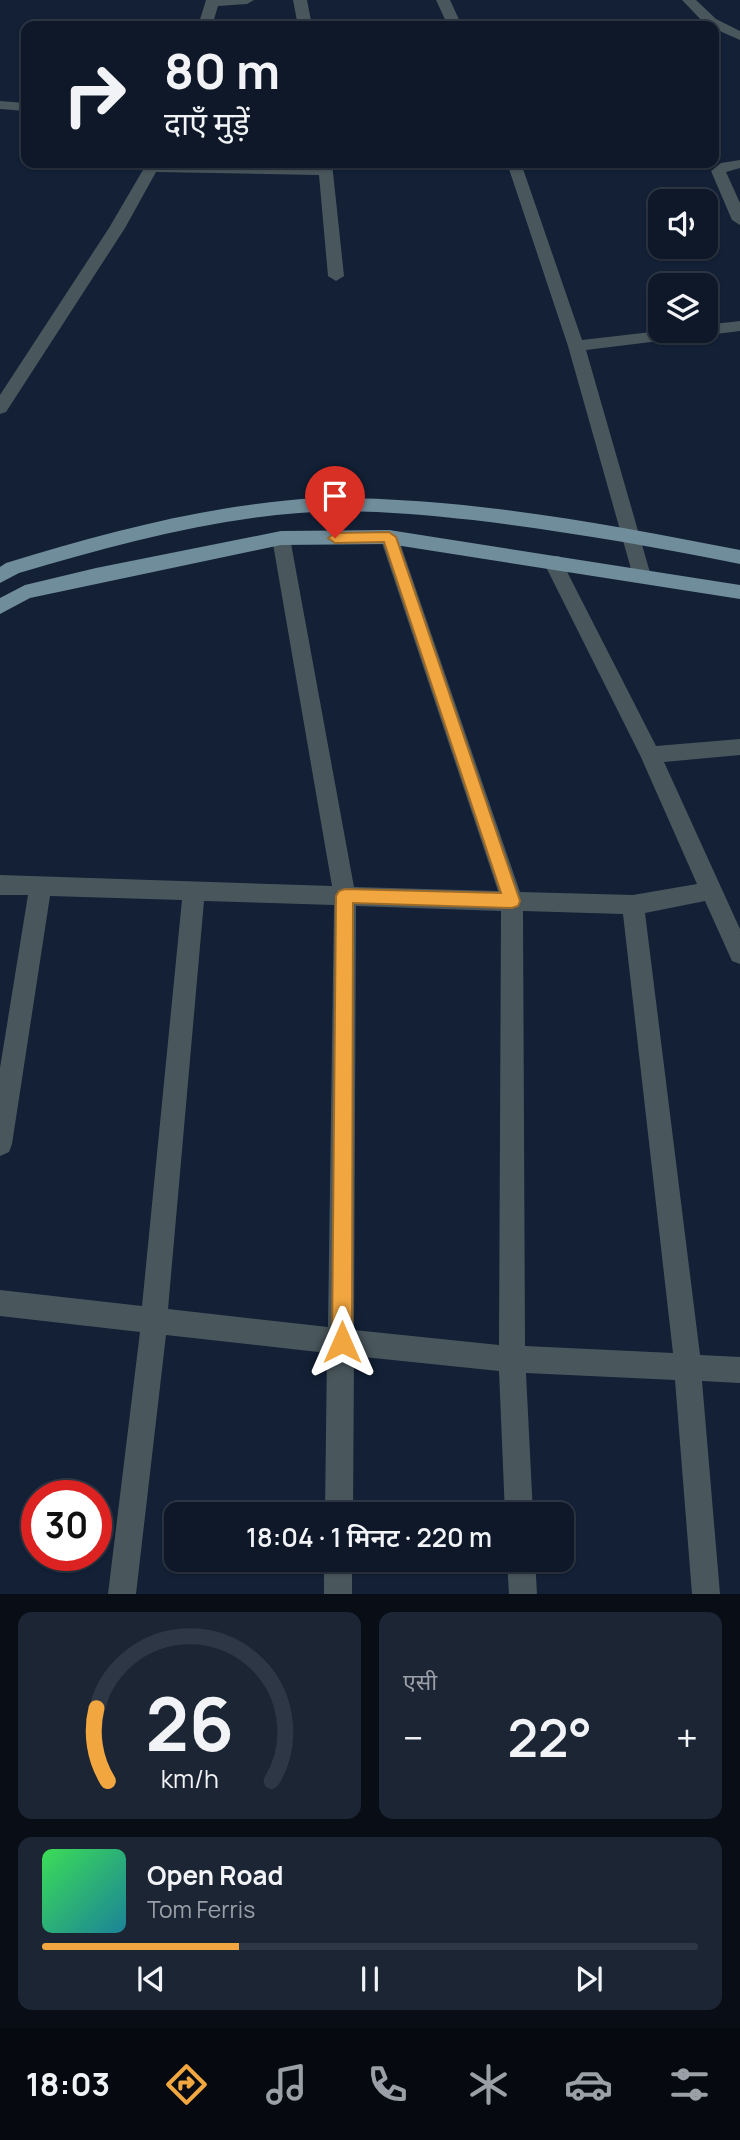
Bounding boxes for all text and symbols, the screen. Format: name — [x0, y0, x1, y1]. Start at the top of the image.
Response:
text: 80 m — [164, 37, 280, 104]
icon: right — [49, 49, 140, 140]
text: दाएँ मुड़ें — [164, 101, 250, 145]
map controls — [648, 189, 718, 343]
button: sound — [648, 189, 718, 259]
button: layers — [648, 273, 718, 343]
pin — [305, 466, 365, 538]
icon: arrive — [316, 477, 354, 515]
position arrow — [305, 1305, 379, 1379]
speed limit sign: 30 — [21, 1480, 112, 1571]
text: 18:04 · 1 मिनट · 220 m — [246, 1519, 492, 1555]
text: एसी — [403, 1665, 437, 1697]
text: 26 — [145, 1674, 234, 1774]
text: 22° — [508, 1702, 592, 1773]
text: − — [403, 1711, 424, 1763]
text: + — [676, 1711, 698, 1763]
text: km/h — [160, 1761, 219, 1796]
text: Open Road — [147, 1857, 283, 1893]
text: Tom Ferris — [147, 1893, 255, 1925]
icon: previous — [132, 1960, 170, 1998]
icon: pause — [351, 1960, 389, 1998]
icon: next — [570, 1960, 608, 1998]
icon: directions — [162, 2060, 211, 2109]
icon: music — [262, 2060, 311, 2109]
icon: phone — [363, 2060, 412, 2109]
icon: climate — [464, 2060, 513, 2109]
icon: car — [564, 2060, 613, 2109]
icon: filters — [665, 2060, 714, 2109]
text: 18:03 — [26, 2062, 110, 2106]

